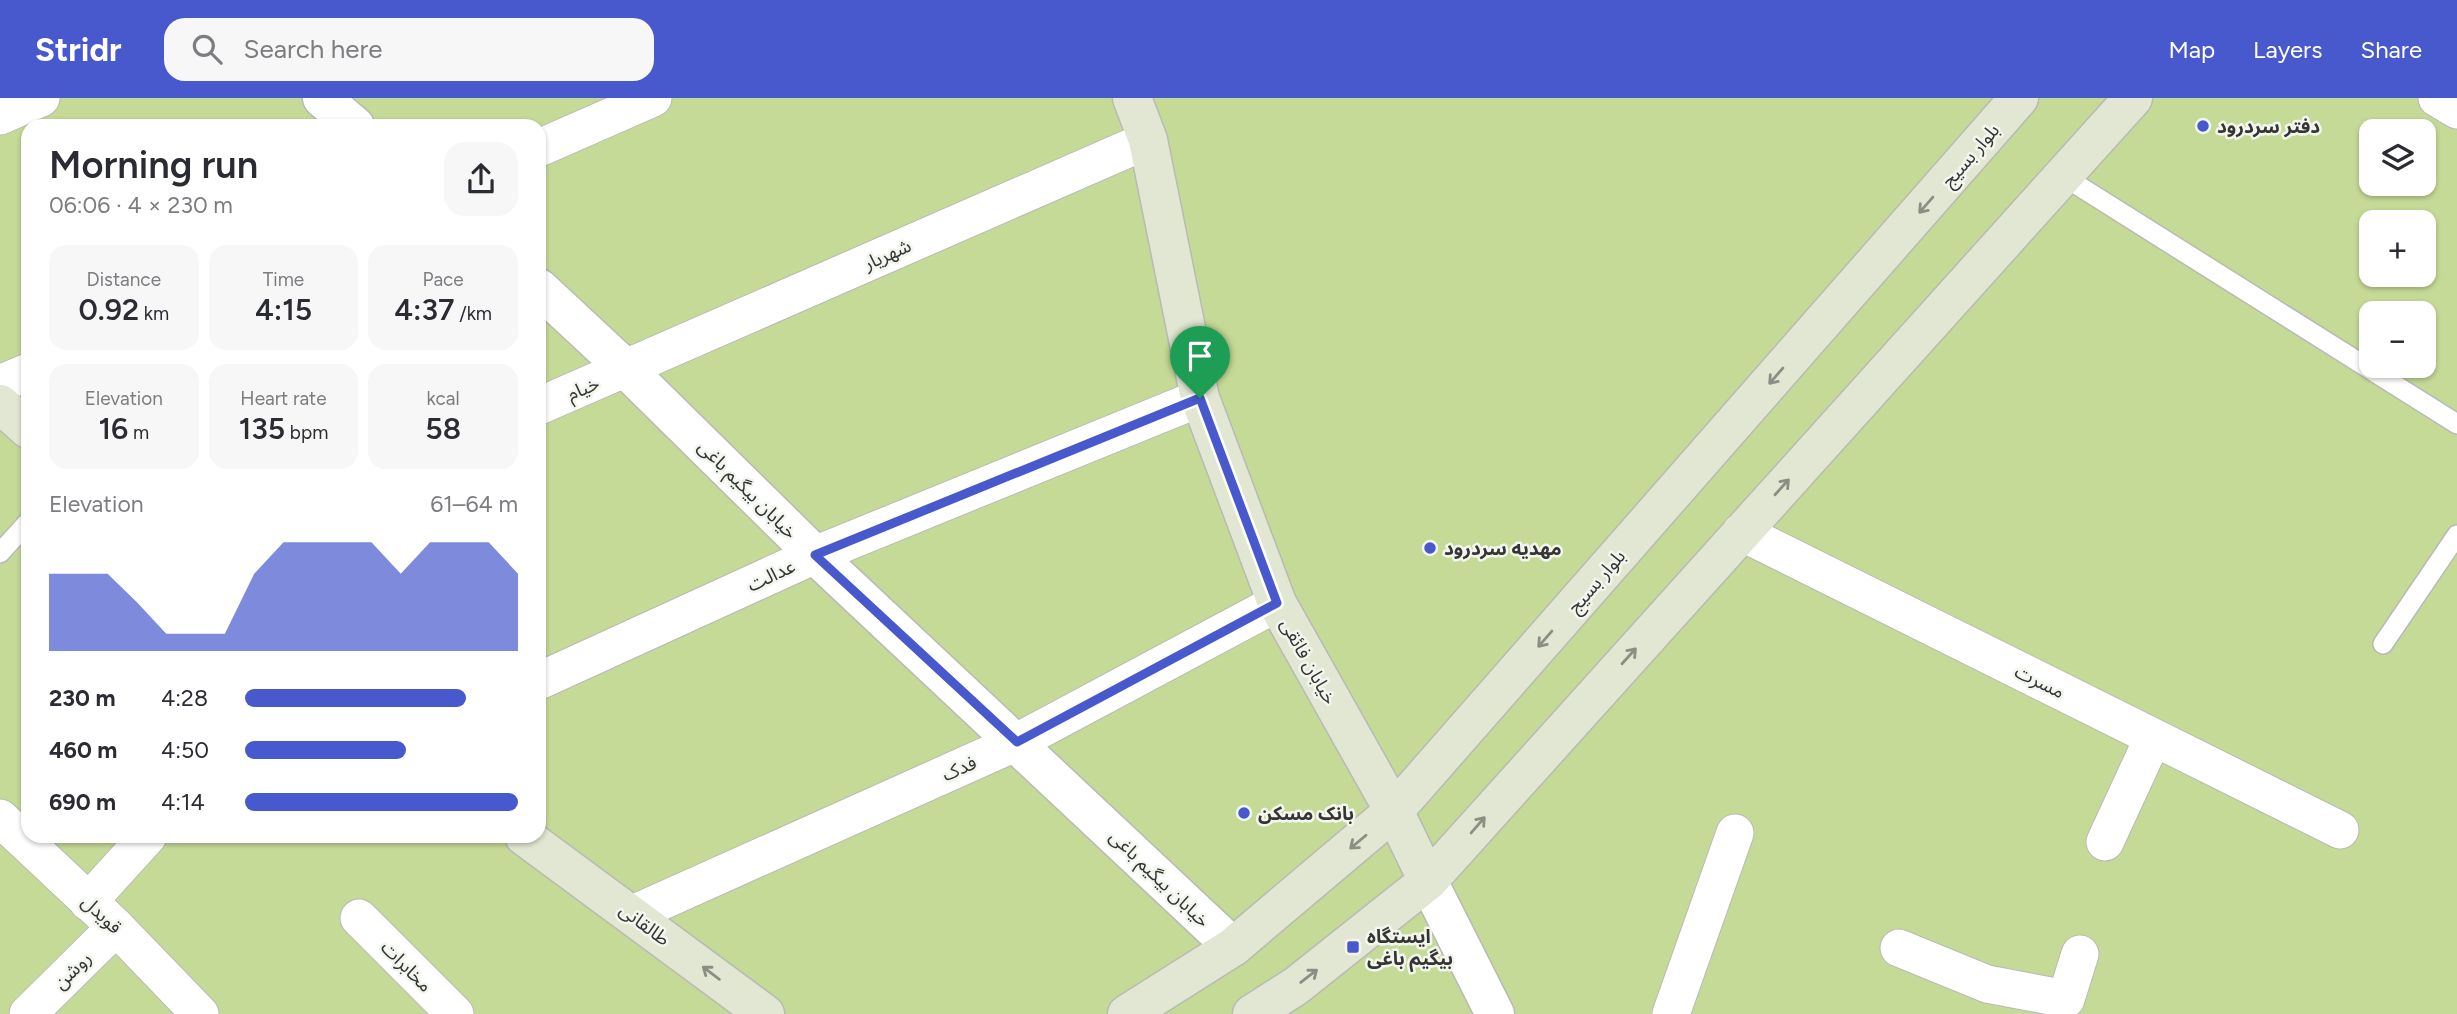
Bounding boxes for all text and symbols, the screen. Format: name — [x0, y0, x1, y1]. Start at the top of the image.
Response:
search box — [164, 18, 654, 81]
text: Stridr — [35, 30, 122, 69]
icon: search — [188, 30, 226, 68]
text: Search here — [244, 33, 383, 65]
text: Map — [2168, 35, 2215, 64]
text: Layers — [2253, 35, 2322, 64]
text: Share — [2360, 35, 2422, 64]
place label: دفتر سردرود — [2217, 115, 2320, 138]
marker: دفتر سردرود — [2195, 118, 2211, 134]
street label: بلوار بسیج — [1937, 119, 2006, 194]
map controls — [2359, 119, 2436, 378]
button: layers — [2359, 119, 2436, 196]
text: Morning run — [49, 142, 258, 188]
button: share — [444, 142, 518, 216]
text: 06:06 · 4 × 230 m — [49, 191, 233, 219]
one-way arrow — [1918, 195, 1934, 213]
button: + — [2359, 210, 2436, 287]
street label: شهریار — [859, 234, 915, 275]
text: Distance — [87, 268, 161, 291]
text: Time — [263, 268, 304, 291]
text: Pace — [423, 268, 464, 291]
text: 0.92 — [78, 291, 139, 328]
text: 4:15 — [255, 291, 312, 328]
text: 4:37 — [394, 291, 455, 328]
button: − — [2359, 301, 2436, 378]
text: km — [139, 302, 169, 325]
text: /km — [455, 302, 492, 325]
pin — [1170, 326, 1230, 398]
icon: arrive — [1181, 337, 1219, 375]
one-way arrow — [1768, 366, 1784, 384]
street label: خیام — [564, 371, 604, 408]
text: Elevation — [85, 387, 163, 410]
text: Heart rate — [240, 387, 327, 410]
text: kcal — [427, 387, 460, 410]
text: 16 — [98, 410, 128, 447]
text: 135 — [239, 410, 285, 447]
text: 58 — [425, 410, 461, 447]
text: m — [128, 421, 149, 444]
text: bpm — [285, 421, 328, 444]
street label: خیابان بیگیم باغی — [691, 435, 802, 546]
one-way arrow — [1774, 478, 1790, 496]
text: Elevation — [49, 490, 144, 518]
text: 61–64 m — [430, 490, 518, 518]
place label: مهدیه سردرود — [1444, 537, 1562, 560]
marker: مهدیه سردرود — [1422, 540, 1438, 556]
street label: بلوار بسیج — [1563, 545, 1632, 620]
street label: عدالت — [744, 554, 799, 596]
street label: خیابان فائقی — [1276, 614, 1342, 708]
one-way arrow — [1537, 630, 1553, 648]
one-way arrow — [1621, 648, 1638, 665]
street label: مسرت — [2011, 660, 2068, 703]
text: 230 m — [49, 684, 116, 712]
text: 4:28 — [161, 684, 208, 712]
text: 460 m — [49, 736, 117, 764]
text: 4:50 — [161, 736, 209, 764]
street label: فدک — [938, 751, 980, 786]
text: 690 m — [49, 788, 116, 816]
text: 4:14 — [161, 788, 205, 816]
place label: بانک مسکن — [1258, 802, 1354, 825]
marker: بانک مسکن — [1236, 805, 1252, 821]
one-way arrow — [1469, 817, 1486, 834]
street label: خیابان بیگیم باغی — [1103, 825, 1215, 934]
one-way arrow — [1349, 834, 1367, 850]
street label: قویدل — [77, 890, 126, 939]
street label: طالقانی — [615, 898, 675, 951]
place label: ایستگاه بیگیم باغی — [1367, 925, 1453, 973]
street label: مخابرات — [376, 936, 437, 997]
marker: ایستگاه بیگیم باغی — [1345, 939, 1361, 955]
street label: روشن — [49, 947, 96, 994]
one-way arrow — [702, 965, 720, 980]
one-way arrow — [1299, 969, 1317, 984]

